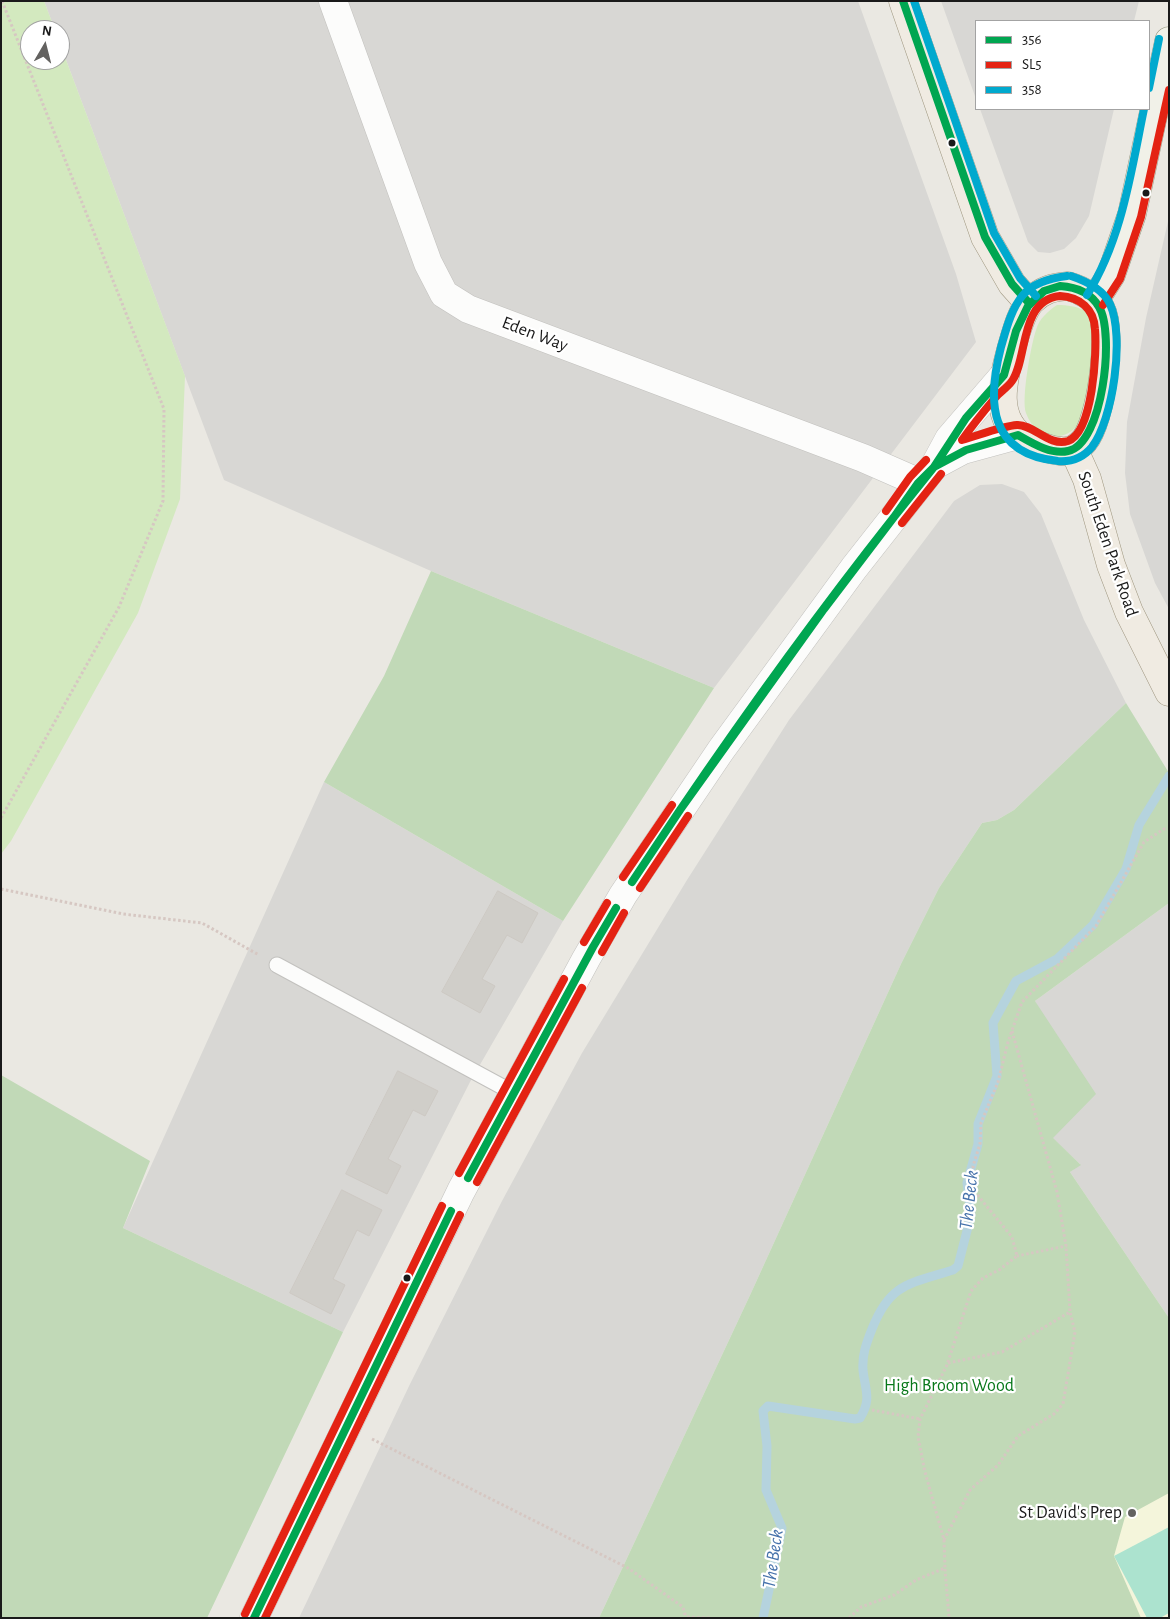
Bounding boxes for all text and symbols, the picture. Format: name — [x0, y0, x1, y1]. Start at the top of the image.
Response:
north arrow — [20, 20, 70, 70]
legend — [975, 20, 1150, 110]
text: N — [41, 24, 53, 39]
text: 356 — [1022, 32, 1042, 47]
text: SL5 — [1022, 57, 1042, 72]
text: 358 — [1022, 82, 1042, 97]
unlabelled marker — [947, 138, 957, 148]
unlabelled marker — [1141, 188, 1151, 198]
street label: Eden Way — [499, 312, 571, 356]
street label: South Eden Park Road — [1073, 469, 1143, 619]
water label: The Beck — [955, 1169, 983, 1231]
unlabelled marker — [402, 1273, 412, 1283]
park label: High Broom Wood — [884, 1375, 1014, 1397]
place label: St David's Prep — [1019, 1502, 1122, 1524]
marker: St David's Prep — [1126, 1507, 1138, 1519]
water label: The Beck — [758, 1528, 788, 1590]

